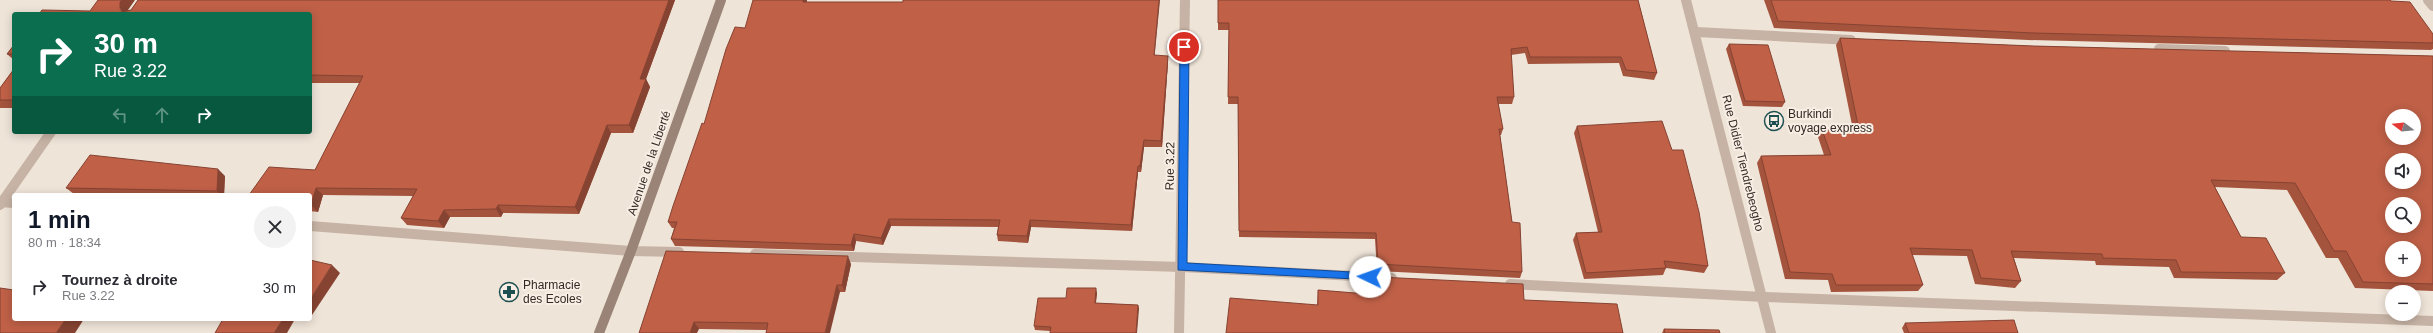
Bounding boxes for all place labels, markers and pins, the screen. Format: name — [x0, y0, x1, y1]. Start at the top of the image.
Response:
pin — [1167, 30, 1201, 64]
place label: Burkindi voyage express — [1788, 107, 1872, 135]
bus stop icon: Burkindi voyage express — [1763, 110, 1785, 132]
place label: Pharmacie des Ecoles — [523, 278, 582, 306]
pharmacy icon: Pharmacie des Ecoles — [498, 281, 520, 303]

